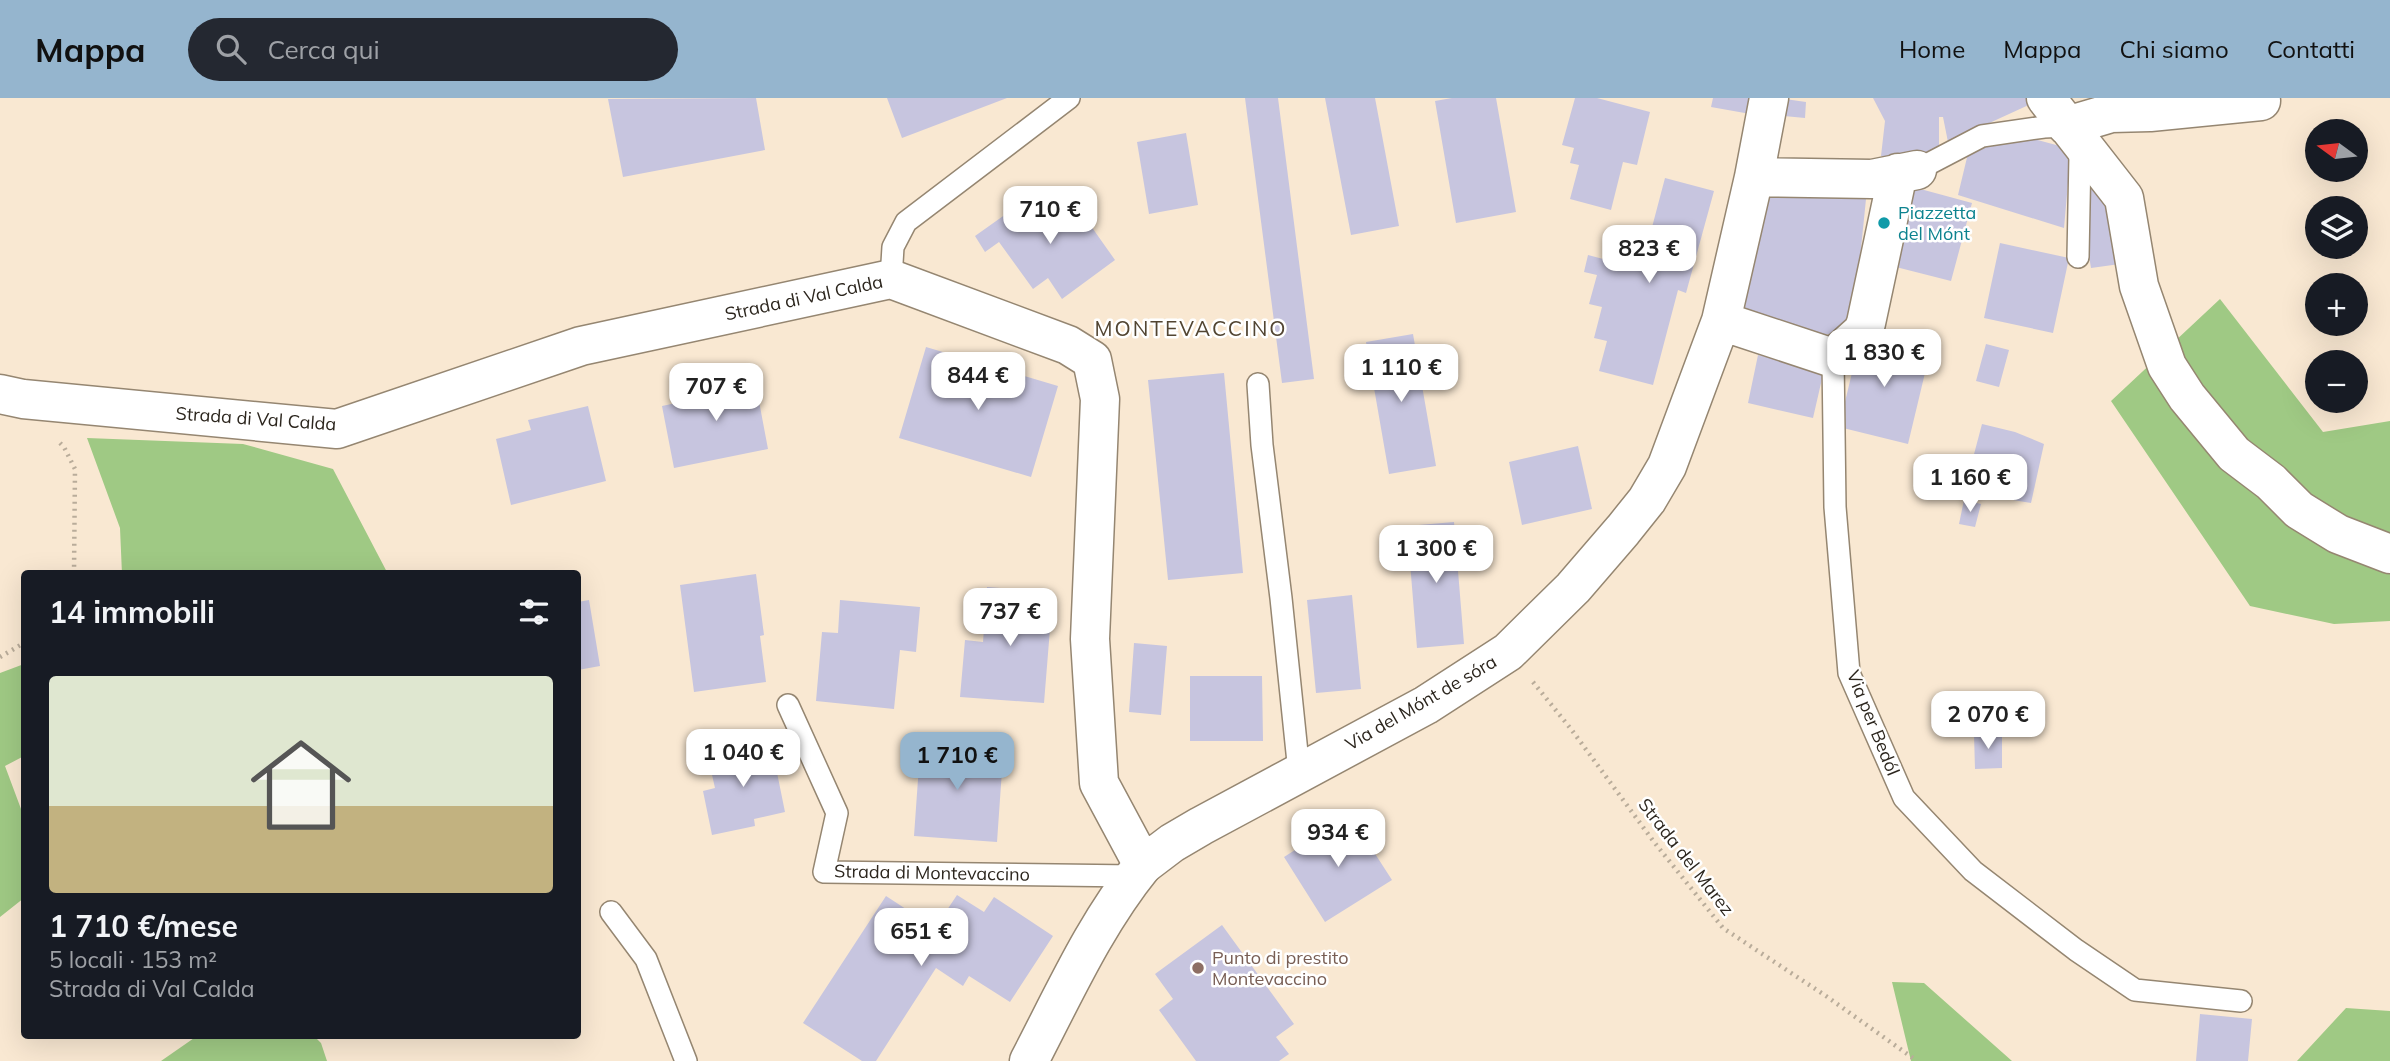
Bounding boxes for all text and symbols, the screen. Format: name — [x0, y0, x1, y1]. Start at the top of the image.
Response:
search box — [188, 18, 678, 81]
text: Mappa — [35, 29, 146, 70]
icon: search — [212, 30, 250, 68]
text: Cerca qui — [268, 33, 380, 66]
text: Home — [1899, 34, 1965, 64]
text: Mappa — [2003, 34, 2081, 64]
text: Chi siamo — [2119, 34, 2229, 64]
text: Contatti — [2267, 34, 2355, 64]
north arrow — [2305, 119, 2368, 182]
map controls — [2305, 119, 2368, 413]
pin: 710 € — [1001, 186, 1099, 246]
text: 710 € — [1019, 194, 1081, 223]
button: layers — [2305, 196, 2368, 259]
place label: Piazzetta del Mónt — [1898, 201, 1976, 245]
marker: Piazzetta del Mónt — [1876, 215, 1892, 231]
pin: 823 € — [1600, 226, 1698, 285]
text: 823 € — [1618, 233, 1680, 262]
street label: Strada di Val Calda — [723, 270, 885, 325]
button: + — [2305, 273, 2368, 336]
district label: MONTEVACCINO — [1094, 315, 1288, 341]
pin: 1 830 € — [1819, 330, 1949, 389]
text: 1 830 € — [1843, 337, 1925, 366]
pin: 1 110 € — [1336, 344, 1466, 404]
button: − — [2305, 350, 2368, 413]
pin: 844 € — [929, 352, 1027, 412]
text: 1 110 € — [1360, 352, 1442, 381]
text: 844 € — [947, 360, 1009, 389]
pin: 707 € — [667, 364, 765, 423]
text: 707 € — [685, 371, 747, 400]
street label: Strada di Val Calda — [175, 401, 337, 436]
pin: 1 160 € — [1905, 454, 2035, 514]
text: 1 160 € — [1929, 462, 2011, 491]
pin: 1 300 € — [1371, 526, 1501, 585]
text: 1 300 € — [1395, 533, 1477, 562]
pin: 737 € — [961, 588, 1059, 648]
text: 14 immobili — [49, 593, 215, 631]
icon: filters — [515, 593, 553, 631]
text: 737 € — [979, 596, 1041, 625]
street label: Via del Mónt de sóra — [1341, 650, 1501, 755]
street label: Via per Bedól — [1842, 667, 1905, 779]
pin: 2 070 € — [1923, 692, 2053, 751]
text: 2 070 € — [1947, 699, 2029, 728]
icon: home — [238, 722, 364, 848]
pin: 1 040 € — [678, 730, 808, 789]
pin: 1 710 € — [892, 732, 1022, 792]
text: 1 040 € — [702, 737, 784, 766]
text: 1 710 € — [916, 740, 998, 769]
street label: Strada del Marez — [1634, 794, 1739, 920]
pin: 934 € — [1289, 810, 1387, 869]
text: 934 € — [1307, 817, 1369, 846]
street label: Strada di Montevaccino — [834, 859, 1030, 886]
text: 1 710 €/mese — [49, 907, 238, 945]
pin: 651 € — [872, 908, 970, 968]
text: 651 € — [890, 916, 952, 945]
text: 5 locali · 153 m² — [49, 945, 217, 974]
place label: Punto di prestito Montevaccino — [1212, 946, 1348, 990]
marker: Punto di prestito Montevaccino — [1190, 960, 1206, 976]
text: Strada di Val Calda — [49, 974, 255, 1003]

